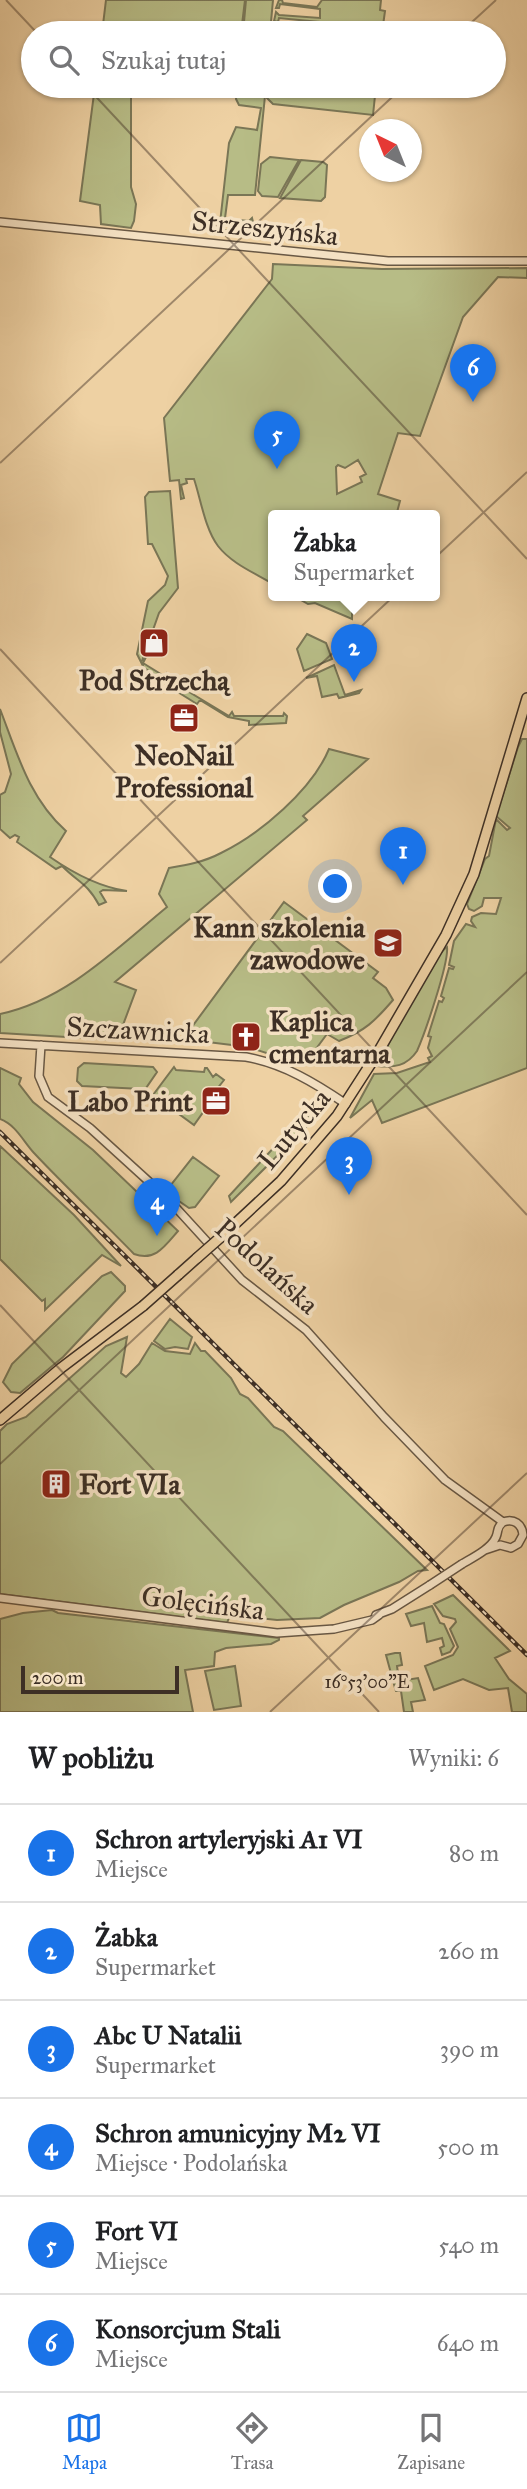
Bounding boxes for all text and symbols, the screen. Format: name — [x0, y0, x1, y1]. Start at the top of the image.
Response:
search box — [21, 21, 506, 98]
icon: search — [45, 41, 83, 79]
text: Szukaj tutaj — [101, 44, 226, 76]
north arrow — [359, 119, 422, 182]
street label: Strzeszyńska — [190, 203, 340, 253]
pin: 6 — [450, 344, 496, 402]
pin: 5 — [254, 411, 300, 469]
popup — [268, 510, 440, 601]
text: Żabka — [294, 526, 356, 558]
text: Supermarket — [294, 558, 414, 586]
pin: 2 — [331, 624, 377, 682]
shop icon: Pod Strzechą — [137, 626, 171, 660]
place label: Pod Strzechą — [79, 663, 231, 698]
office icon: NeoNail Professional — [167, 701, 201, 735]
place label: NeoNail Professional — [115, 738, 254, 805]
pin: 1 — [380, 827, 426, 885]
your location — [318, 869, 352, 903]
place label: Kann szkolenia zawodowe — [193, 910, 366, 977]
school or university icon: Kann szkolenia zawodowe — [371, 926, 405, 960]
place label: Kaplica cmentarna — [269, 1004, 391, 1071]
street label: Szczawnicka — [66, 1009, 211, 1051]
church icon: Kaplica cmentarna — [229, 1020, 263, 1054]
street label: Lutycka — [250, 1081, 338, 1177]
place label: Labo Print — [68, 1084, 193, 1119]
office icon: Labo Print — [199, 1084, 233, 1118]
pin: 3 — [326, 1137, 372, 1195]
pin: 4 — [134, 1178, 180, 1236]
street label: Podolańska — [208, 1210, 326, 1322]
building icon: Fort VIa — [39, 1467, 73, 1501]
place label: Fort VIa — [79, 1467, 182, 1502]
street label: Golęcińska — [140, 1578, 267, 1628]
scale bar — [21, 1663, 178, 1695]
text: 200 m — [32, 1666, 84, 1689]
text: 16°53'00"E — [324, 1671, 410, 1693]
text: W pobliżu — [28, 1740, 154, 1776]
text: Wyniki: 6 — [408, 1744, 499, 1772]
text: Schron artyleryjski A1 VI — [95, 1823, 363, 1855]
text: 1 — [46, 1839, 56, 1867]
text: 80 m — [449, 1839, 499, 1867]
text: Miejsce — [95, 1855, 168, 1883]
text: Żabka — [95, 1921, 158, 1953]
text: 2 — [45, 1937, 57, 1965]
text: 260 m — [438, 1937, 499, 1965]
text: Supermarket — [95, 1953, 216, 1981]
text: Abc U Natalii — [95, 2019, 242, 2051]
text: 3 — [46, 2035, 56, 2063]
text: 390 m — [440, 2035, 499, 2063]
text: Supermarket — [95, 2051, 216, 2079]
text: Schron amunicyjny M2 VI — [95, 2117, 381, 2149]
text: 4 — [45, 2133, 57, 2161]
text: 500 m — [437, 2133, 499, 2161]
text: Miejsce · Podolańska — [95, 2149, 287, 2177]
text: Fort VI — [95, 2215, 178, 2247]
text: 5 — [46, 2231, 56, 2259]
text: 540 m — [438, 2231, 499, 2259]
text: Miejsce — [95, 2247, 168, 2275]
text: Konsorcjum Stali — [95, 2313, 281, 2345]
text: 6 — [45, 2329, 57, 2357]
text: 640 m — [437, 2329, 499, 2357]
text: Miejsce — [95, 2345, 168, 2373]
tab: Mapa — [62, 2409, 107, 2474]
tab: Trasa — [231, 2409, 274, 2474]
tab: Zapisane — [397, 2409, 465, 2474]

